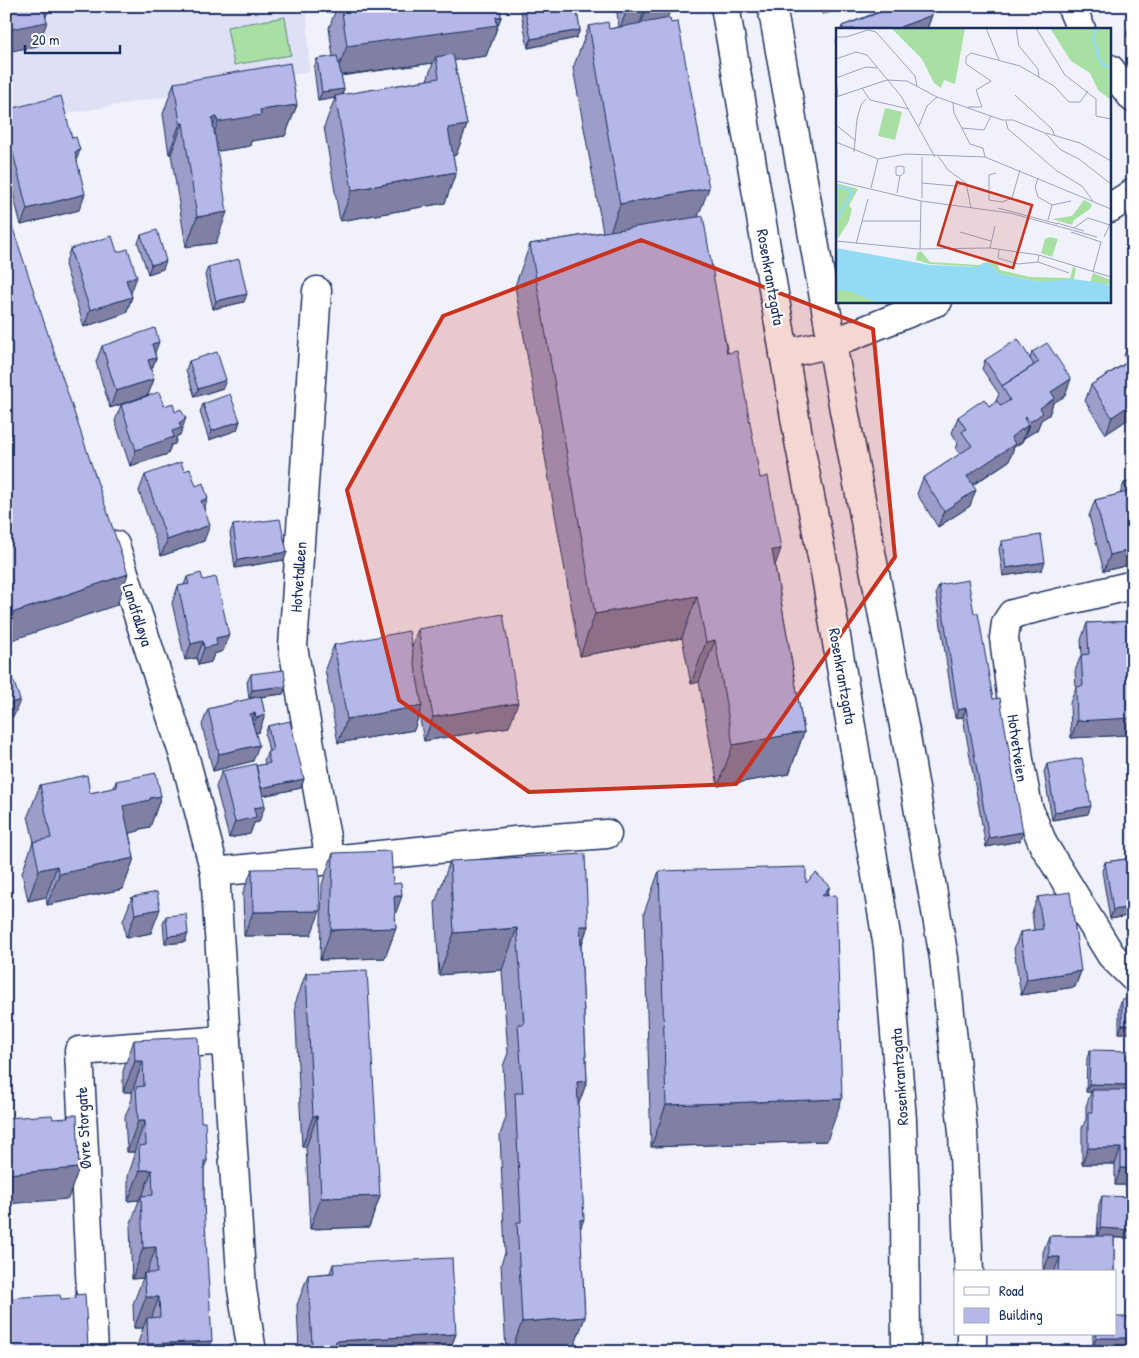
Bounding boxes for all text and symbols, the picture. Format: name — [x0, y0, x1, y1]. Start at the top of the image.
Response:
scale bar — [25, 22, 120, 54]
inset map — [836, 28, 1112, 302]
text: 20 m — [32, 29, 59, 50]
street label: Rosenkrantzgata — [752, 227, 790, 327]
street label: Hotvetalleen — [285, 541, 311, 613]
street label: Landfalløya — [118, 581, 158, 649]
street label: Rosenkrantzgata — [824, 626, 862, 726]
street label: Hotvetveien — [1002, 713, 1034, 783]
street label: Rosenkrantzgata — [885, 1028, 913, 1126]
street label: Øvre Storgate — [70, 1086, 96, 1170]
legend — [954, 1270, 1116, 1336]
text: Road — [999, 1280, 1024, 1301]
text: Building — [999, 1304, 1043, 1325]

